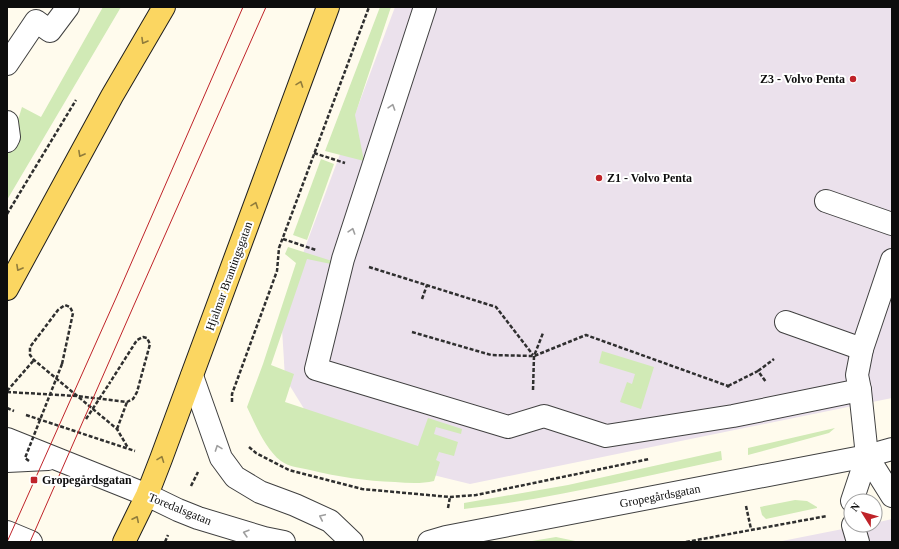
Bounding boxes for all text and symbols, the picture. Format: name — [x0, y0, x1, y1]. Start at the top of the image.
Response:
one-way arrow — [142, 37, 149, 44]
place label: Z3 - Volvo Penta — [760, 72, 845, 86]
marker: Z3 - Volvo Penta — [848, 74, 858, 84]
one-way arrow — [295, 80, 303, 87]
one-way arrow — [387, 104, 396, 111]
one-way arrow — [78, 150, 85, 157]
place label: Z1 - Volvo Penta — [607, 171, 692, 185]
marker: Z1 - Volvo Penta — [594, 173, 604, 183]
one-way arrow — [250, 202, 258, 209]
street label: Hjalmar Brantingsgatan — [203, 220, 255, 332]
one-way arrow — [348, 227, 356, 234]
one-way arrow — [16, 264, 23, 271]
one-way arrow — [214, 445, 222, 452]
one-way arrow — [157, 455, 165, 462]
place label: Gropegårdsgatan — [42, 473, 132, 487]
marker: Gropegårdsgatan — [29, 475, 39, 485]
street label: Gropegårdsgatan — [618, 481, 702, 511]
street label: Toredalsgatan — [146, 490, 214, 528]
north arrow — [843, 493, 883, 533]
text: N — [848, 500, 862, 514]
one-way arrow — [319, 514, 326, 522]
one-way arrow — [131, 515, 139, 523]
one-way arrow — [243, 529, 250, 538]

